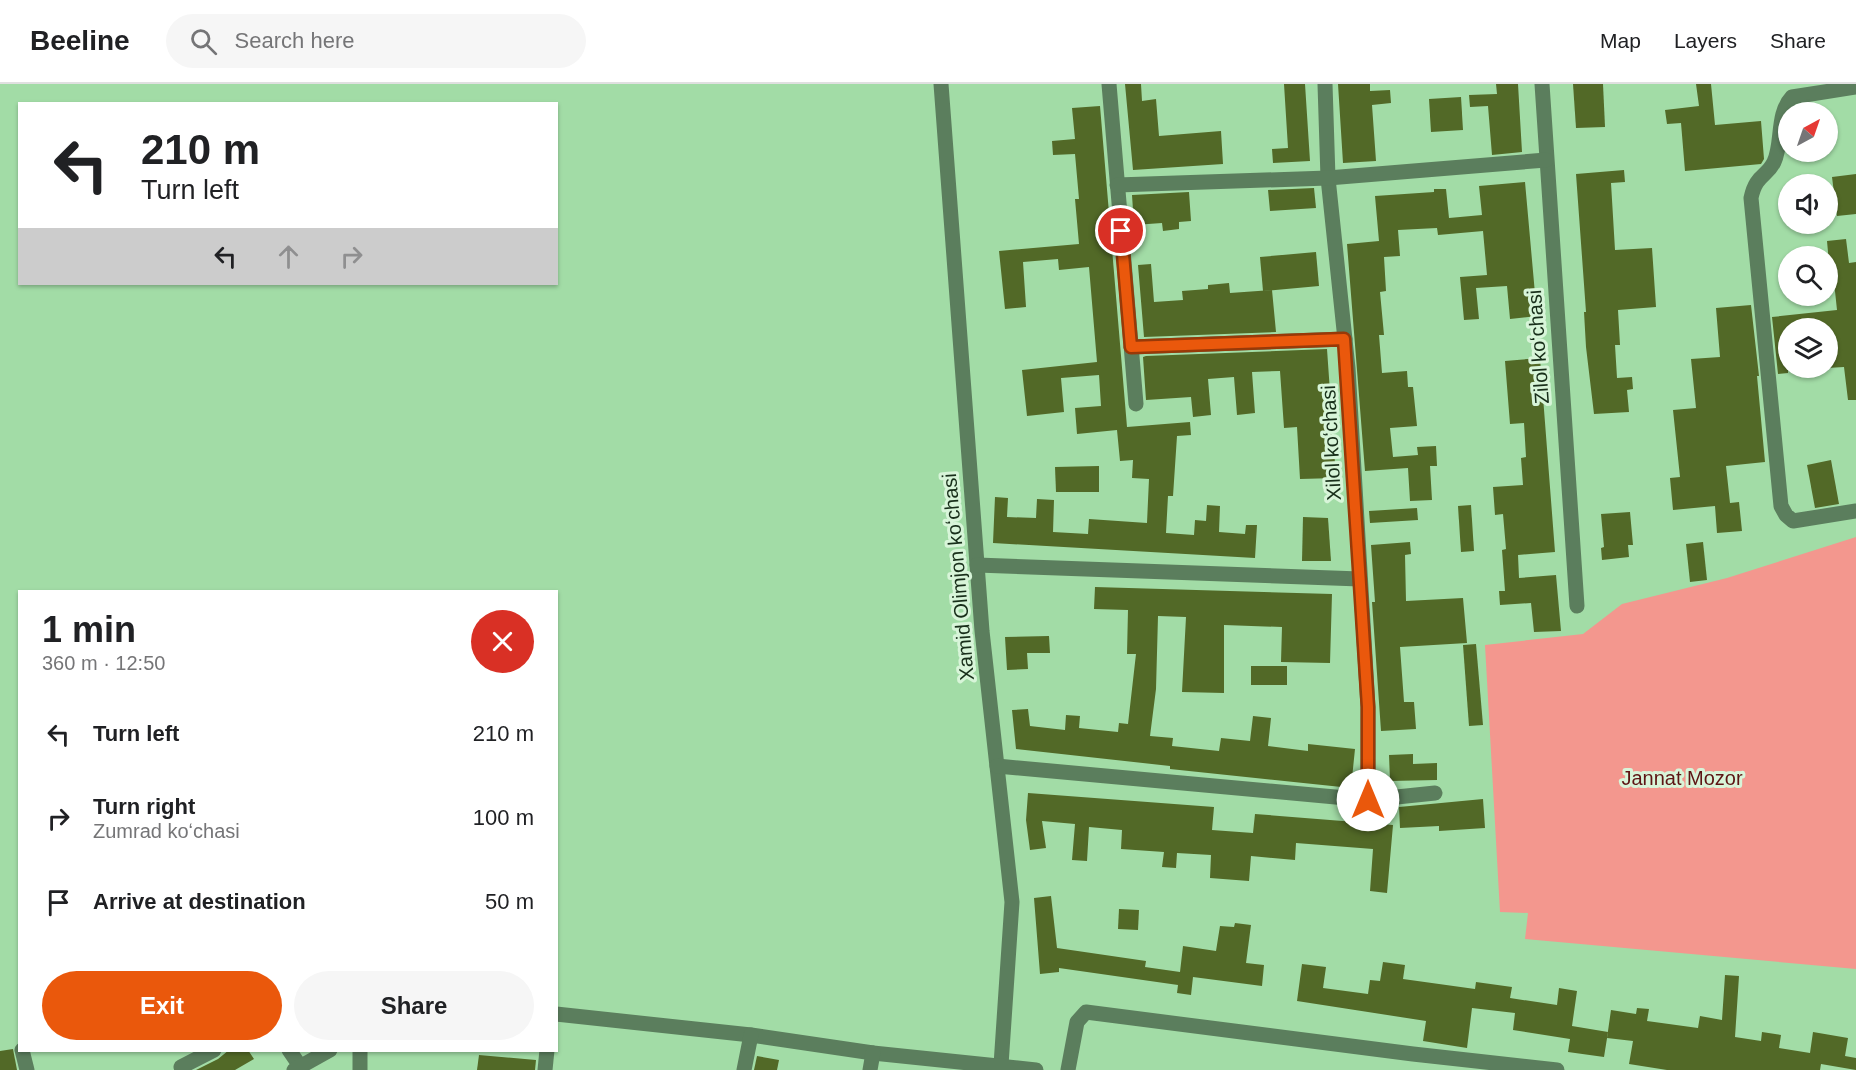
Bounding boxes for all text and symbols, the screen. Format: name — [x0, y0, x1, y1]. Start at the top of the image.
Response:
search box — [166, 14, 586, 68]
text: Beeline — [30, 25, 130, 56]
icon: search — [187, 25, 220, 58]
text: Search here — [235, 28, 354, 53]
text: Map — [1600, 29, 1641, 52]
text: Layers — [1674, 29, 1737, 52]
text: Share — [1770, 29, 1826, 52]
north arrow — [1778, 102, 1838, 162]
map controls — [1778, 102, 1838, 378]
icon: left — [42, 126, 120, 204]
text: 210 m — [141, 126, 260, 173]
button: sound — [1778, 174, 1838, 234]
text: Turn left — [141, 175, 239, 205]
pin — [1095, 205, 1146, 256]
icon: arrive — [1104, 214, 1137, 247]
icon: left — [209, 240, 242, 273]
icon: ahead — [272, 240, 305, 273]
icon: right — [335, 240, 368, 273]
button: search — [1778, 246, 1838, 306]
street label: Zilol koʻchasi — [1523, 289, 1553, 405]
button: layers — [1778, 318, 1838, 378]
street label: Xilol koʻchasi — [1317, 385, 1345, 501]
street label: Xamid Olimjon koʻchasi — [938, 473, 978, 681]
text: 1 min — [42, 609, 136, 650]
button: close — [471, 610, 534, 673]
text: 360 m · 12:50 — [42, 652, 165, 674]
icon: left — [42, 718, 75, 751]
text: Turn left — [93, 721, 179, 746]
text: 210 m — [473, 721, 534, 746]
park label: Jannat Mozor — [1621, 767, 1743, 789]
position arrow — [1336, 768, 1400, 832]
text: Turn right — [93, 794, 195, 819]
icon: right — [42, 802, 75, 835]
text: 100 m — [473, 805, 534, 830]
text: Zumrad koʻchasi — [93, 820, 240, 842]
icon: arrive — [42, 886, 75, 919]
text: Arrive at destination — [93, 889, 306, 914]
text: 50 m — [485, 889, 534, 914]
button: Exit — [42, 971, 282, 1040]
button: Share — [294, 971, 534, 1040]

